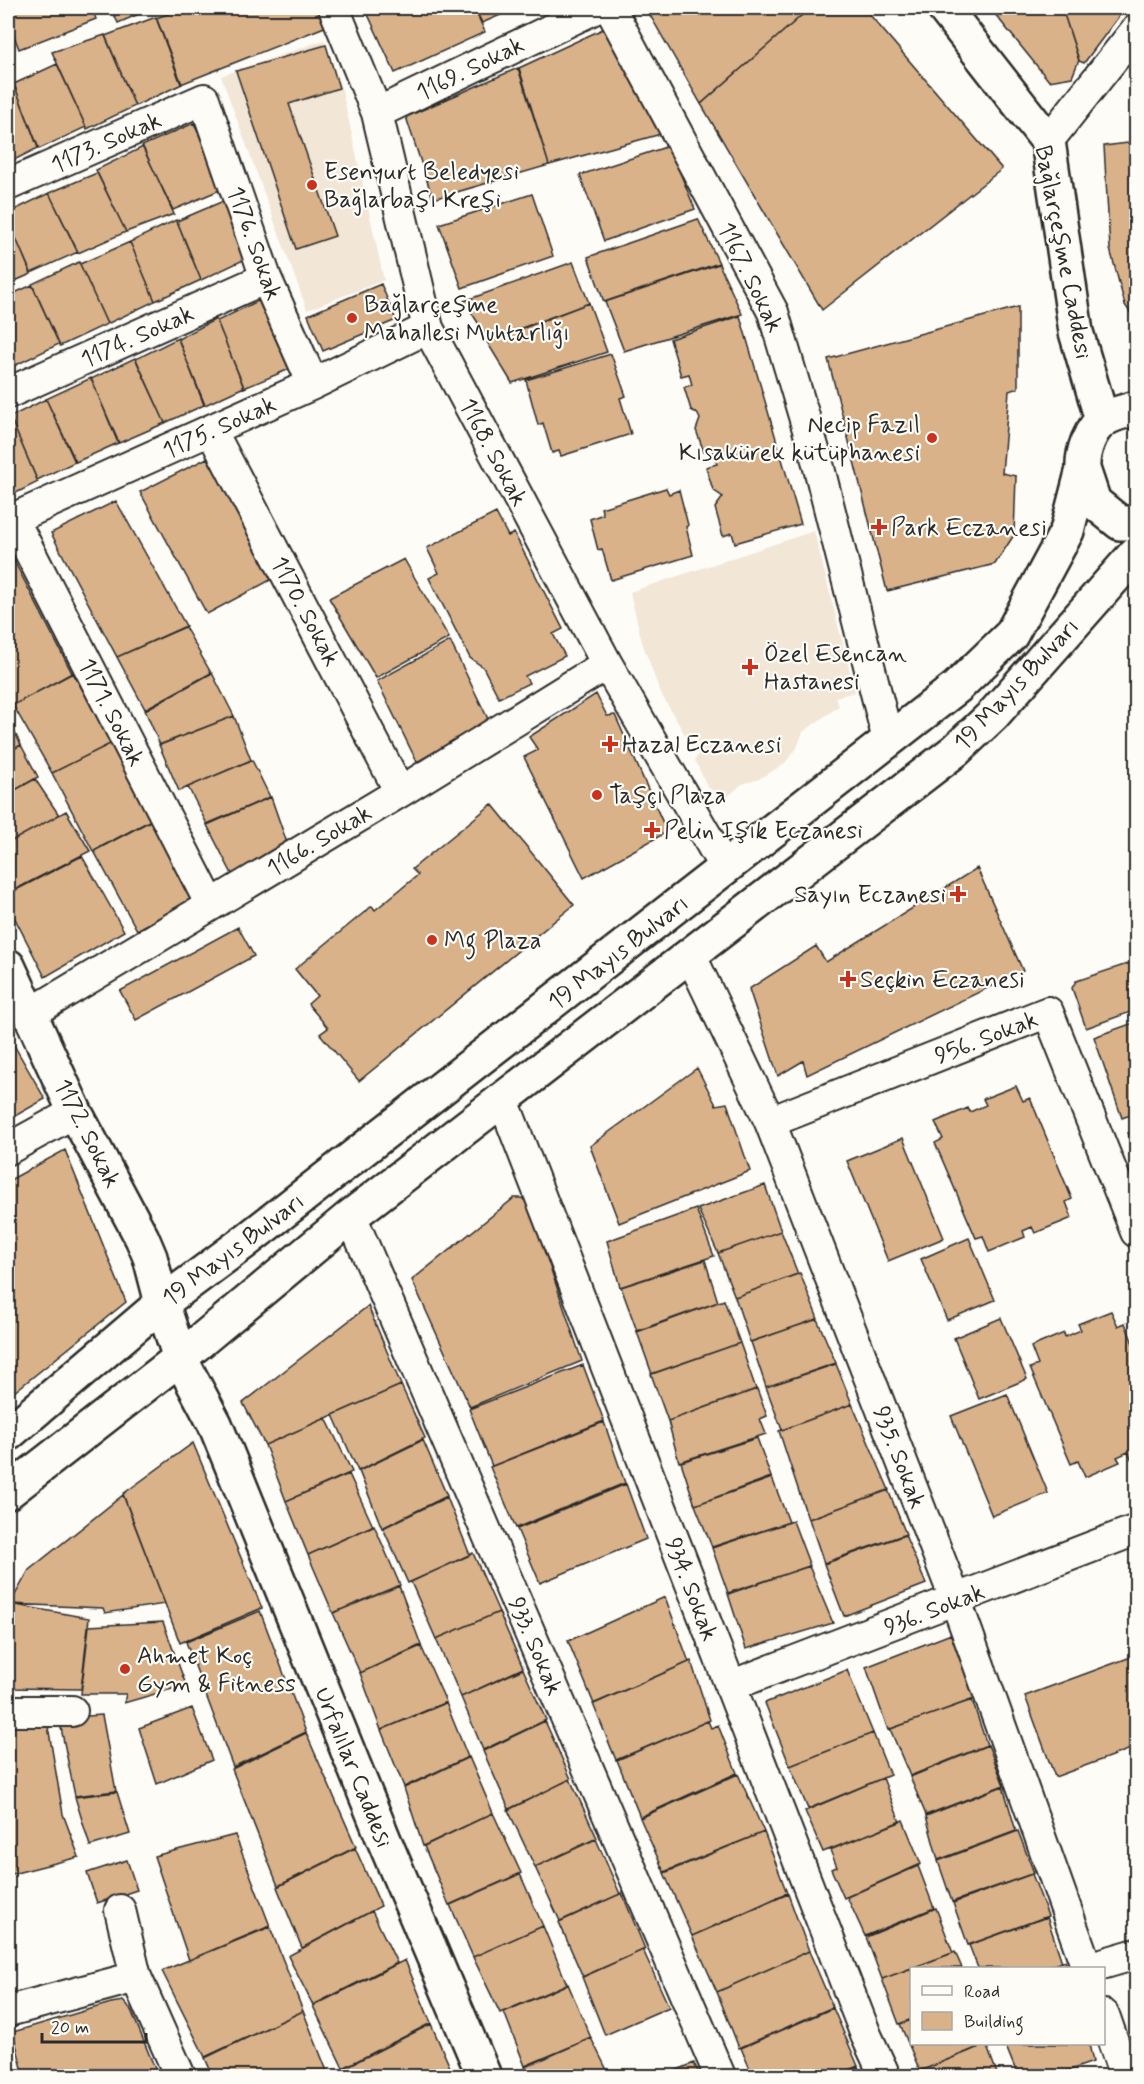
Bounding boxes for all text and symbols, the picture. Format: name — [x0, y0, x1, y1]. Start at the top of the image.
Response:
street label: 1169. Sokak — [412, 30, 530, 109]
street label: 1173. Sokak — [47, 105, 167, 181]
street label: Bağlarçeşme Caddesi — [1027, 143, 1098, 362]
place label: Esenyurt Beledyesi Bağlarbaşı Kreşi — [324, 157, 519, 216]
marker: Esenyurt Beledyesi Bağlarbaşı Kreşi — [305, 178, 319, 192]
street label: 1176. Sokak — [219, 182, 289, 305]
street label: 1167. Sokak — [710, 217, 790, 338]
place label: Bağlarçeşme Mahallesi Muhtarlığı — [364, 290, 570, 349]
street label: 1174. Sokak — [76, 299, 199, 376]
marker: Bağlarçeşme Mahallesi Muhtarlığı — [345, 311, 359, 325]
street label: 1175. Sokak — [158, 390, 281, 467]
street label: 1168. Sokak — [451, 393, 534, 512]
place label: Necip Fazıl Kısakürek kütüphanesi — [679, 410, 920, 469]
marker: Necip Fazıl Kısakürek kütüphanesi — [925, 431, 939, 445]
place label: Park Eczanesi — [891, 513, 1047, 544]
marker: Park Eczanesi — [872, 520, 886, 534]
street label: 1170. Sokak — [263, 551, 347, 672]
street label: 19 Mayıs Bulvarı — [948, 612, 1087, 758]
place label: Özel Esencan Hastanesi — [764, 639, 907, 698]
street label: 1171. Sokak — [70, 653, 151, 772]
marker: Özel Esencan Hastanesi — [741, 658, 759, 676]
place label: Hazal Eczanesi — [622, 730, 781, 761]
marker: Hazal Eczanesi — [603, 737, 617, 751]
place label: Taşçı Plaza — [609, 781, 726, 812]
marker: Taşçı Plaza — [590, 788, 604, 802]
street label: 1166. Sokak — [262, 798, 378, 885]
place label: Pelin Işık Eczanesi — [664, 816, 863, 847]
marker: Pelin Işık Eczanesi — [645, 823, 659, 837]
place label: Sayın Eczanesi — [794, 880, 946, 911]
marker: Sayın Eczanesi — [951, 887, 965, 901]
street label: 19 Mayıs Bulvarı — [542, 889, 696, 1018]
place label: Mg Plaza — [444, 926, 541, 960]
marker: Mg Plaza — [425, 933, 439, 947]
place label: Seçkin Eczanesi — [860, 965, 1025, 996]
marker: Seçkin Eczanesi — [841, 972, 855, 986]
street label: 956. Sokak — [931, 1005, 1043, 1072]
street label: 1172. Sokak — [46, 1074, 127, 1194]
street label: 19 Mayıs Bulvarı — [157, 1187, 311, 1314]
street label: 935. Sokak — [865, 1402, 932, 1513]
street label: 934. Sokak — [657, 1533, 725, 1646]
street label: 936. Sokak — [880, 1577, 989, 1644]
street label: 933. Sokak — [500, 1593, 569, 1701]
place label: Ahmet Koç Gym & Fitness — [137, 1641, 296, 1700]
marker: Ahmet Koç Gym & Fitness — [118, 1662, 132, 1676]
street label: Urfalılar Caddesi — [306, 1683, 399, 1852]
legend — [910, 1967, 1105, 2045]
text: Road — [964, 1980, 1000, 2004]
scale bar — [42, 2006, 146, 2044]
text: Building — [964, 2010, 1024, 2036]
text: 20 m — [51, 2016, 89, 2040]

